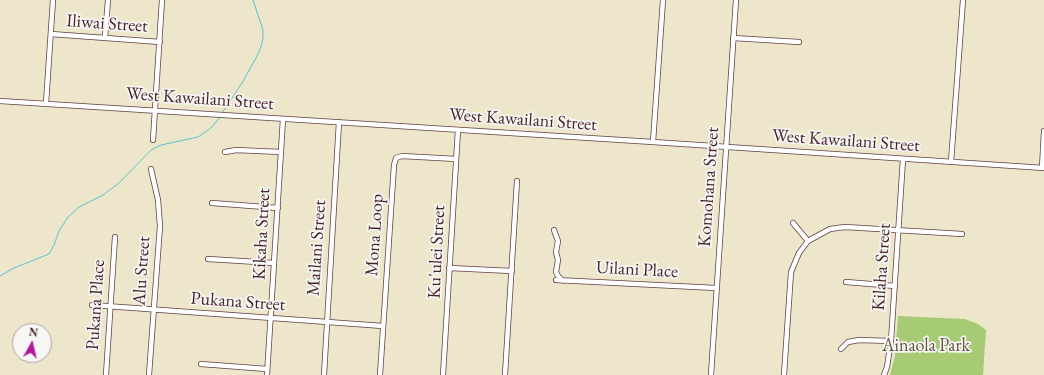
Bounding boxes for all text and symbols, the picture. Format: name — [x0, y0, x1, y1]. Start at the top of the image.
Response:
street label: Iliwai Street — [66, 10, 148, 38]
street label: West Kawailani Street — [125, 83, 275, 115]
street label: West Kawailani Street — [448, 104, 598, 136]
street label: West Kawailani Street — [771, 125, 921, 157]
street label: Komohana Street — [694, 126, 724, 248]
street label: Kikaha Street — [249, 188, 275, 280]
street label: Mona Loop — [361, 193, 389, 277]
street label: Mailani Street — [303, 199, 331, 297]
street label: Ku'ulei Street — [424, 205, 450, 299]
street label: Kilaha Street — [868, 222, 896, 312]
street label: Alu Street — [129, 236, 155, 306]
street label: Uilani Place — [595, 257, 679, 283]
street label: Pukana Place — [82, 259, 110, 351]
street label: Pukana Street — [190, 288, 286, 316]
north arrow — [12, 323, 52, 363]
text: N — [28, 325, 39, 340]
park label: Ainaola Park — [882, 335, 970, 357]

